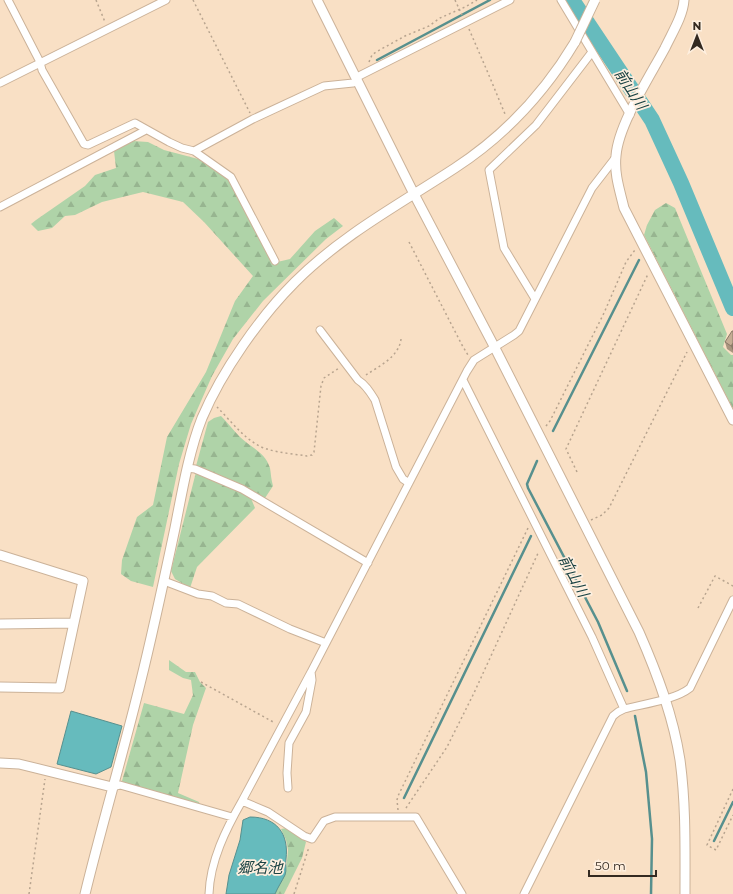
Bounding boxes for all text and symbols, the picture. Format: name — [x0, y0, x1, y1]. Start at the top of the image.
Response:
north arrow — [677, 16, 717, 56]
text: N — [693, 19, 701, 33]
water label: 前山川 — [611, 65, 652, 115]
water label: 前山川 — [555, 552, 594, 602]
scale bar — [589, 852, 656, 878]
water label: 郷名池 — [237, 858, 284, 877]
text: 50 m — [595, 858, 626, 873]

